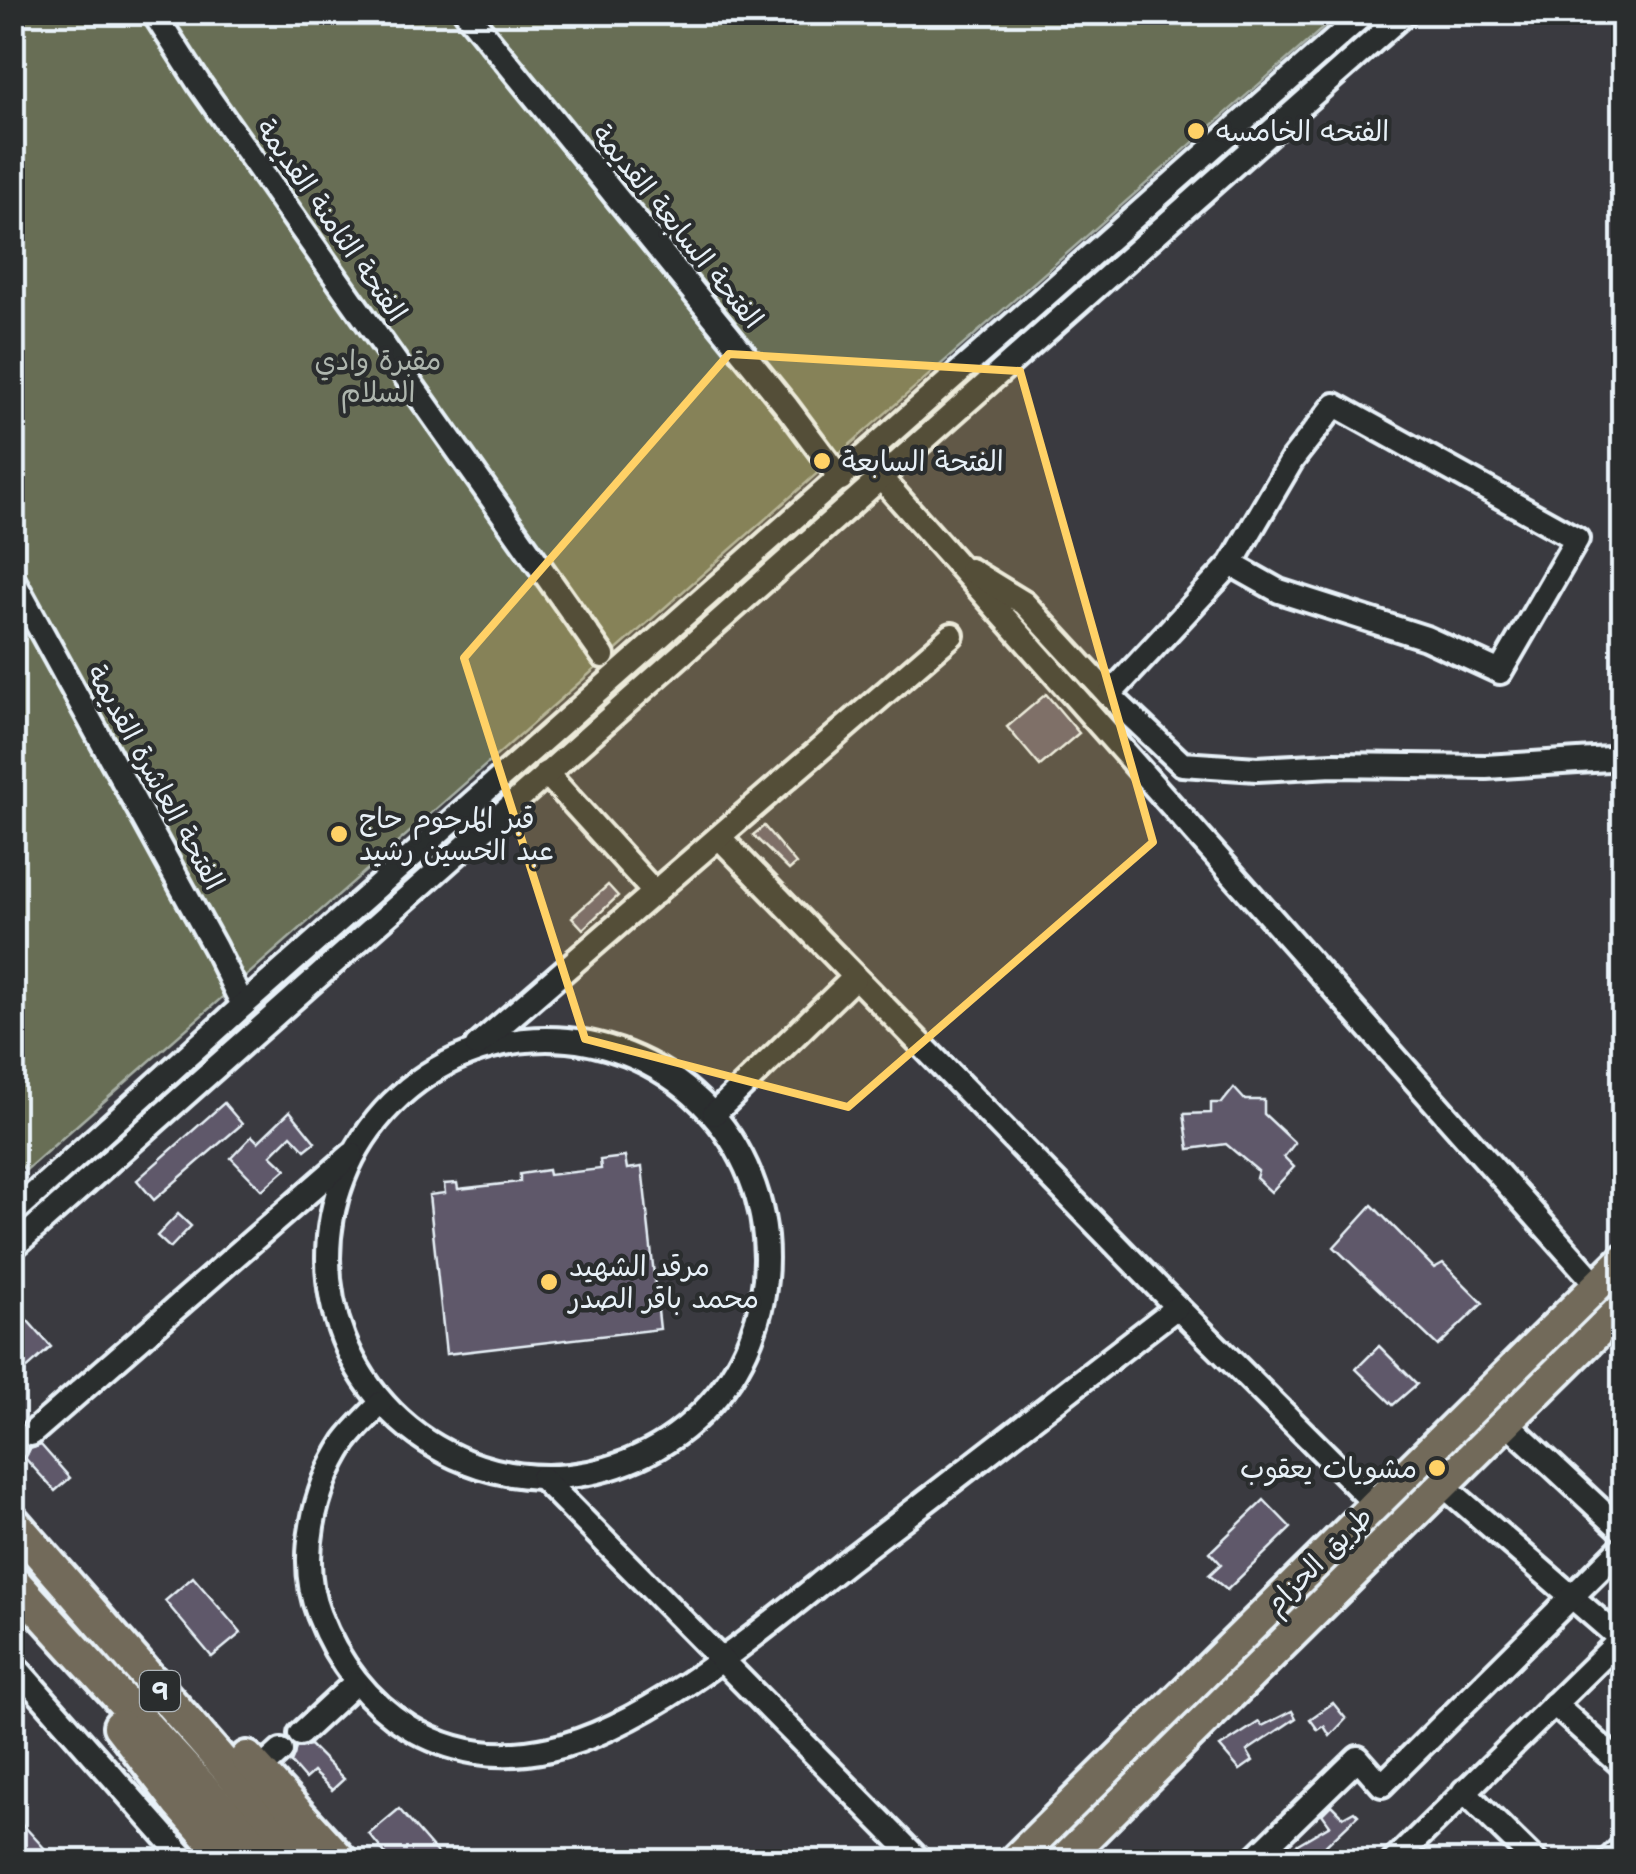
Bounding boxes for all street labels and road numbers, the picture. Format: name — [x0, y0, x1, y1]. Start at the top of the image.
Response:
street label: الفتحة الثامنة القديمة — [248, 111, 416, 329]
street label: الفتحة السابعة القديمة — [584, 116, 772, 336]
street label: الفتحة العاشرة القديمة — [78, 657, 234, 897]
street label: طريق الحزام — [1256, 1498, 1383, 1625]
road number: 9 — [140, 1671, 180, 1711]

